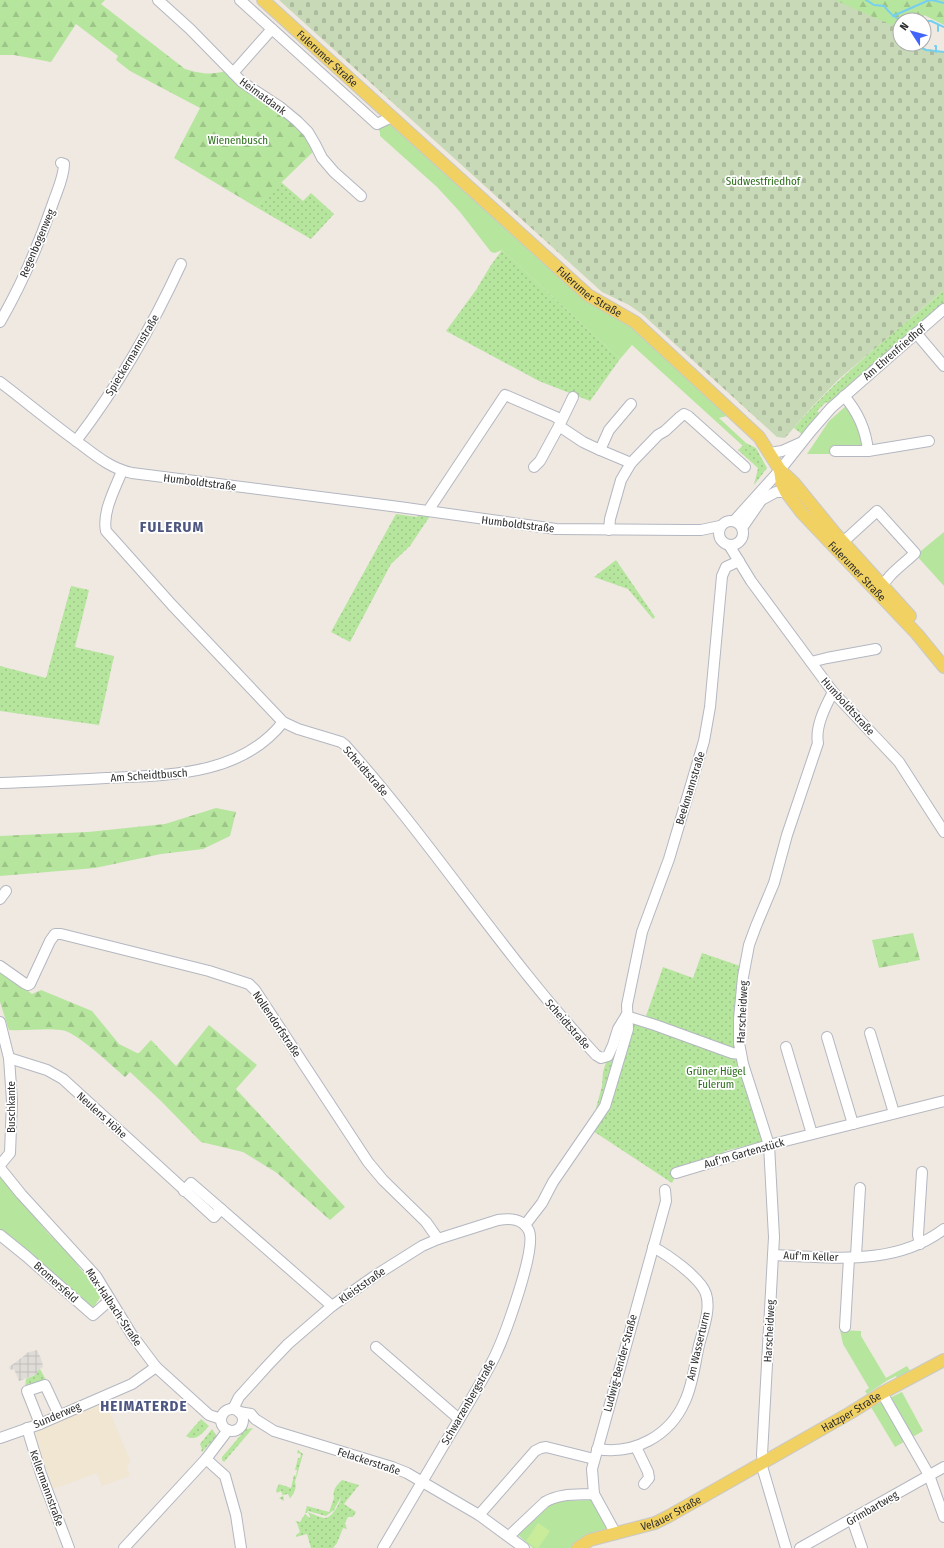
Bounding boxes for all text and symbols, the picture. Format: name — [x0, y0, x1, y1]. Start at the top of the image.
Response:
north arrow — [892, 12, 932, 52]
text: N — [897, 20, 912, 33]
street label: Fulerumer Straße — [294, 28, 360, 90]
street label: Heimatdank — [237, 75, 289, 118]
park label: Wienenbusch — [208, 134, 268, 147]
park label: Südwestfriedhof — [726, 175, 801, 188]
street label: Regenbogenweg — [17, 206, 58, 279]
street label: Fulerumer Straße — [554, 264, 624, 320]
street label: Spieckermannstraße — [103, 312, 162, 398]
street label: Am Ehrenfriedhof — [860, 321, 929, 383]
street label: Humboldtstraße — [163, 472, 237, 493]
street label: Humboldtstraße — [481, 514, 555, 535]
district label: FULERUM — [140, 518, 204, 536]
street label: Fulerumer Straße — [825, 539, 888, 604]
street label: Humboldtstraße — [818, 675, 877, 738]
street label: Scheidtstraße — [340, 744, 391, 799]
street label: Beekmannstraße — [673, 750, 708, 826]
street label: Am Scheidtbusch — [110, 766, 188, 785]
street label: Harscheidweg — [734, 979, 751, 1044]
street label: Nollendorfstraße — [250, 989, 303, 1060]
street label: Scheidtstraße — [542, 997, 593, 1052]
park label: Grüner Hügel Fulerum — [686, 1065, 746, 1091]
street label: Buschkante — [5, 1081, 18, 1133]
street label: Neulens Höhe — [74, 1089, 129, 1141]
street label: Auf'm Gartenstück — [702, 1136, 787, 1171]
street label: Auf'm Keller — [783, 1249, 839, 1264]
street label: Bromersfeld — [31, 1259, 80, 1306]
street label: Kleiststraße — [337, 1265, 388, 1306]
street label: Max-Halbach-Straße — [83, 1266, 144, 1349]
street label: Harscheidweg — [761, 1298, 778, 1363]
street label: Am Wasserturm — [684, 1310, 713, 1382]
street label: Ludwig-Bender-Straße — [601, 1313, 640, 1413]
street label: Schwarzenbergstraße — [439, 1357, 498, 1447]
street label: Hatzper Straße — [819, 1389, 883, 1435]
district label: HEIMATERDE — [100, 1397, 188, 1415]
street label: Sunderweg — [32, 1399, 84, 1431]
street label: Felackerstraße — [336, 1445, 402, 1478]
street label: Kellermannstraße — [27, 1448, 66, 1528]
street label: Grimbartweg — [844, 1488, 901, 1529]
street label: Velauer Straße — [639, 1493, 704, 1533]

